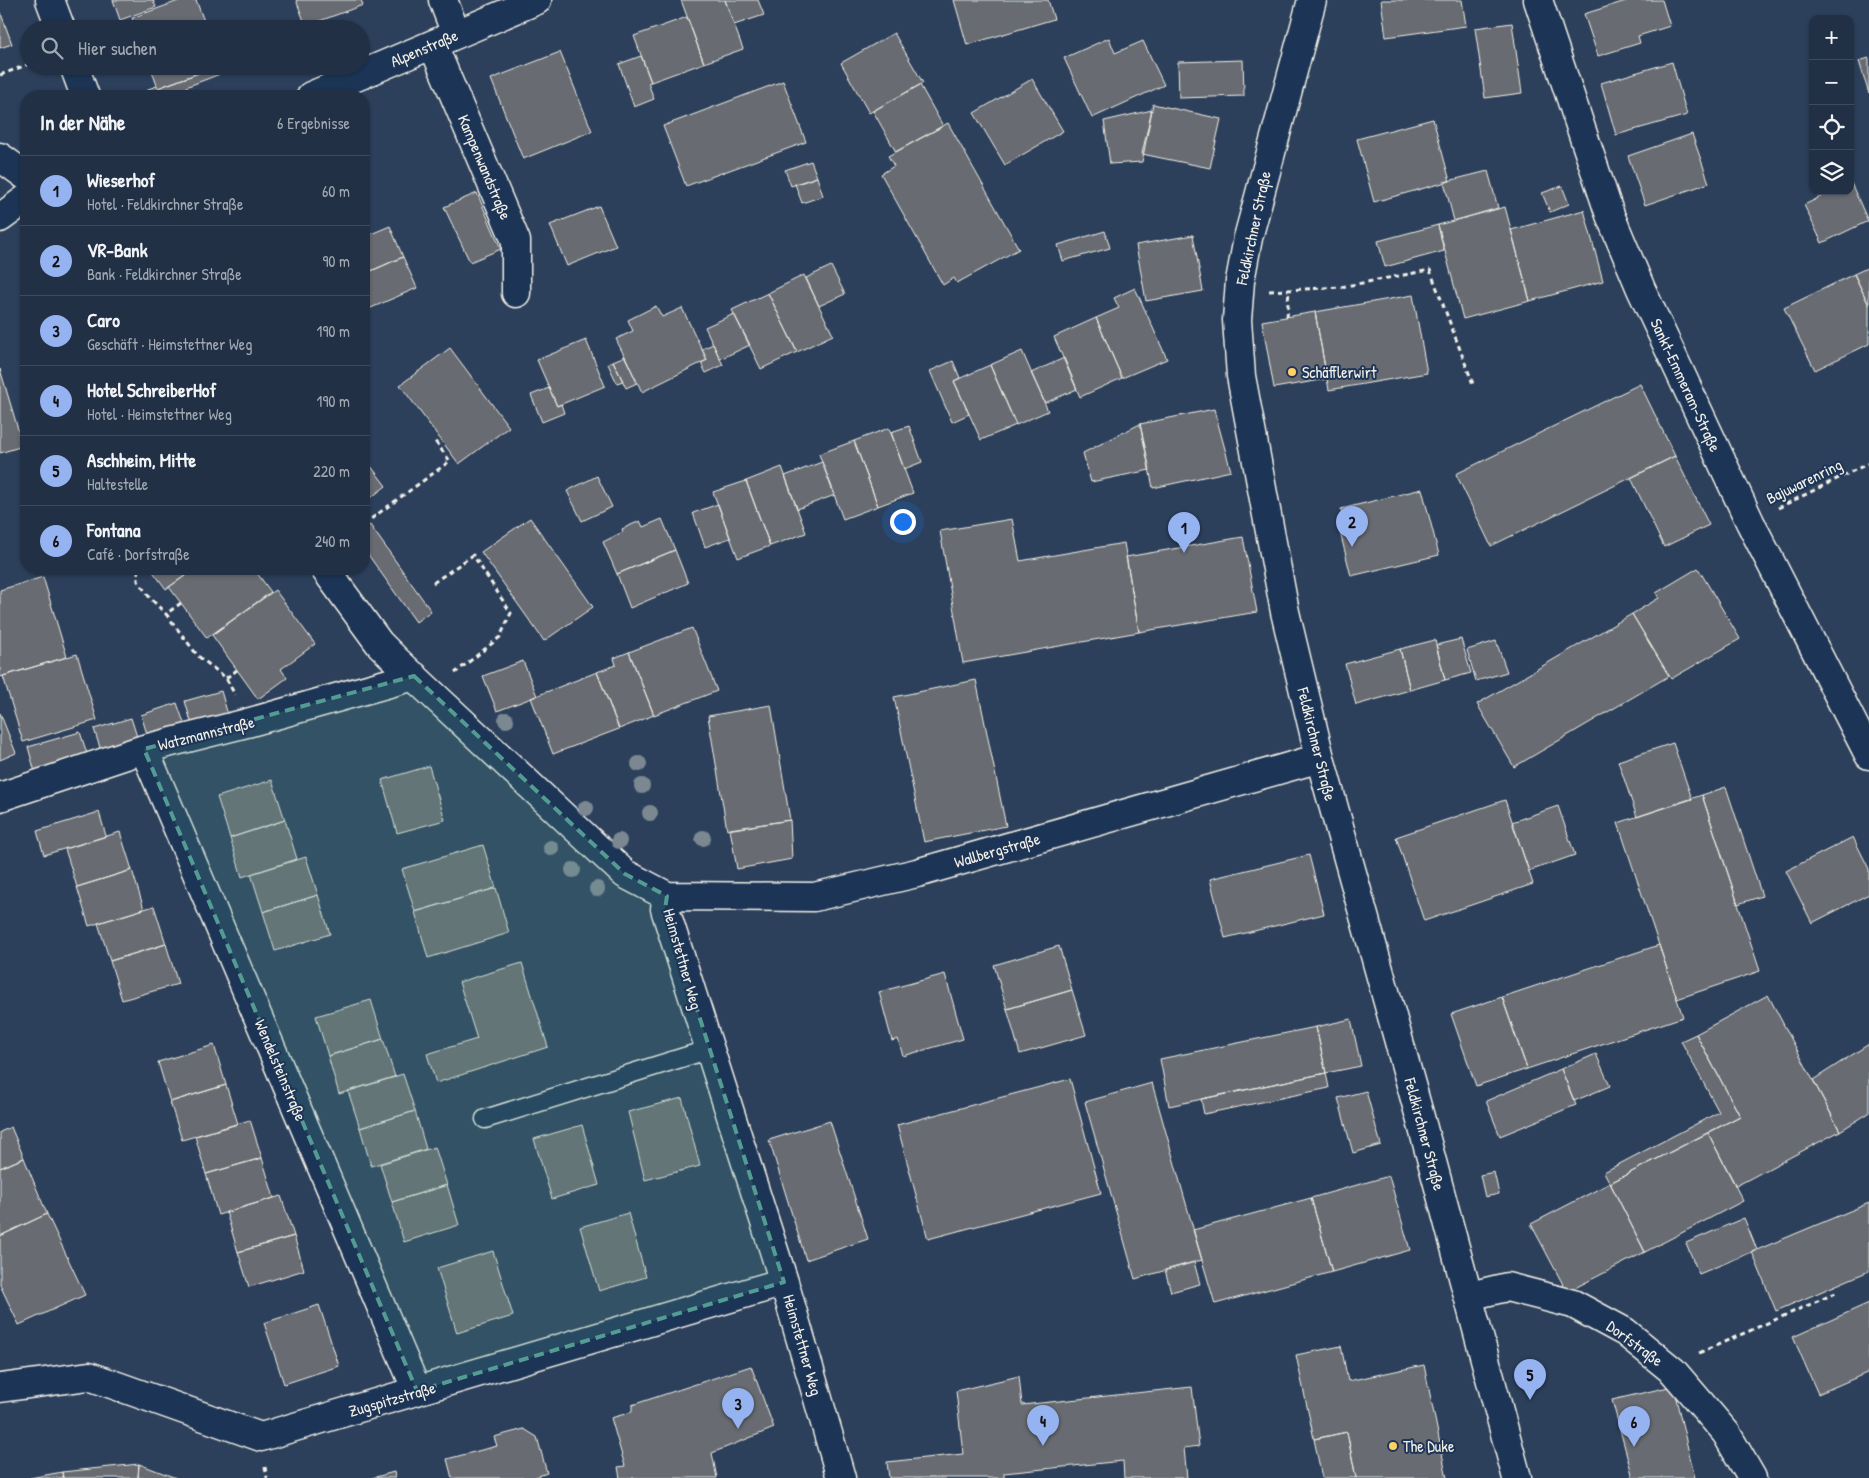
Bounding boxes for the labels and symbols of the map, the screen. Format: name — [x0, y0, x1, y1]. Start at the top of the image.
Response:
street label: Alpenstraße — [387, 24, 462, 72]
street label: Kampenwandstraße — [453, 111, 517, 223]
street label: Feldkirchner Straße — [1230, 168, 1276, 288]
street label: Sankt-Emmeram-Straße — [1645, 315, 1727, 456]
place label: Schäfflerwirt — [1302, 361, 1377, 383]
marker: Schäfflerwirt — [1286, 366, 1298, 378]
street label: Bajuwarenring — [1762, 453, 1846, 509]
pin: 2 — [1336, 506, 1368, 547]
your location — [890, 509, 916, 535]
pin: 1 — [1168, 512, 1200, 553]
street label: Feldkirchner Straße — [1292, 684, 1342, 803]
street label: Watzmannstraße — [155, 710, 257, 756]
street label: Wallbergstraße — [952, 827, 1043, 873]
street label: Heimstettner Weg — [658, 906, 708, 1012]
street label: Wendelsteinstraße — [250, 1016, 312, 1125]
street label: Feldkirchner Straße — [1399, 1074, 1451, 1193]
street label: Heimstettner Weg — [778, 1292, 828, 1398]
street label: Dorfstraße — [1602, 1315, 1668, 1371]
pin: 5 — [1514, 1359, 1546, 1400]
street label: Zugspitzstraße — [346, 1376, 439, 1422]
pin: 3 — [722, 1388, 754, 1429]
pin: 4 — [1027, 1405, 1059, 1446]
pin: 6 — [1618, 1406, 1650, 1447]
place label: The Duke — [1403, 1435, 1455, 1457]
marker: The Duke — [1387, 1440, 1399, 1452]

